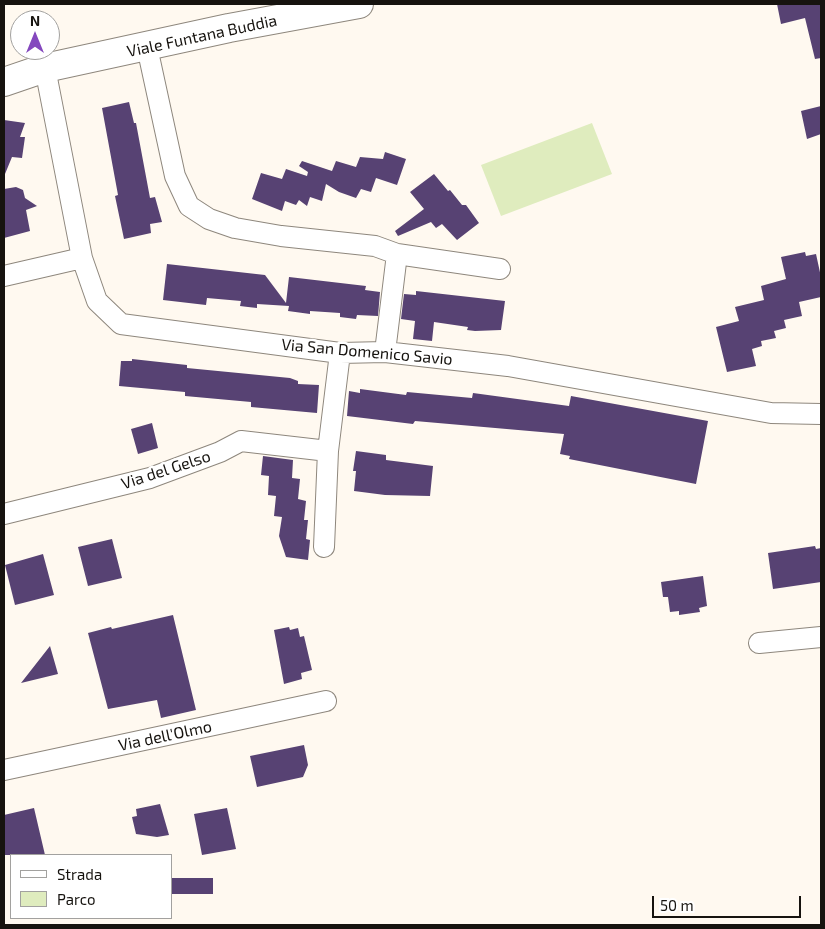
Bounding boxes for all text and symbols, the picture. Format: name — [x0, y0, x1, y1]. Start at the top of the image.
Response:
north arrow — [10, 10, 60, 60]
street label: Viale Funtana Buddia — [125, 11, 279, 61]
text: N — [30, 12, 40, 29]
street label: Via San Domenico Savio — [281, 335, 453, 369]
street label: Via del Gelso — [119, 447, 213, 493]
street label: Via dell'Olmo — [117, 717, 213, 755]
legend — [10, 854, 172, 919]
text: Strada — [57, 865, 102, 883]
scale bar — [655, 886, 804, 918]
text: Parco — [57, 890, 96, 908]
text: 50 m — [660, 896, 694, 914]

